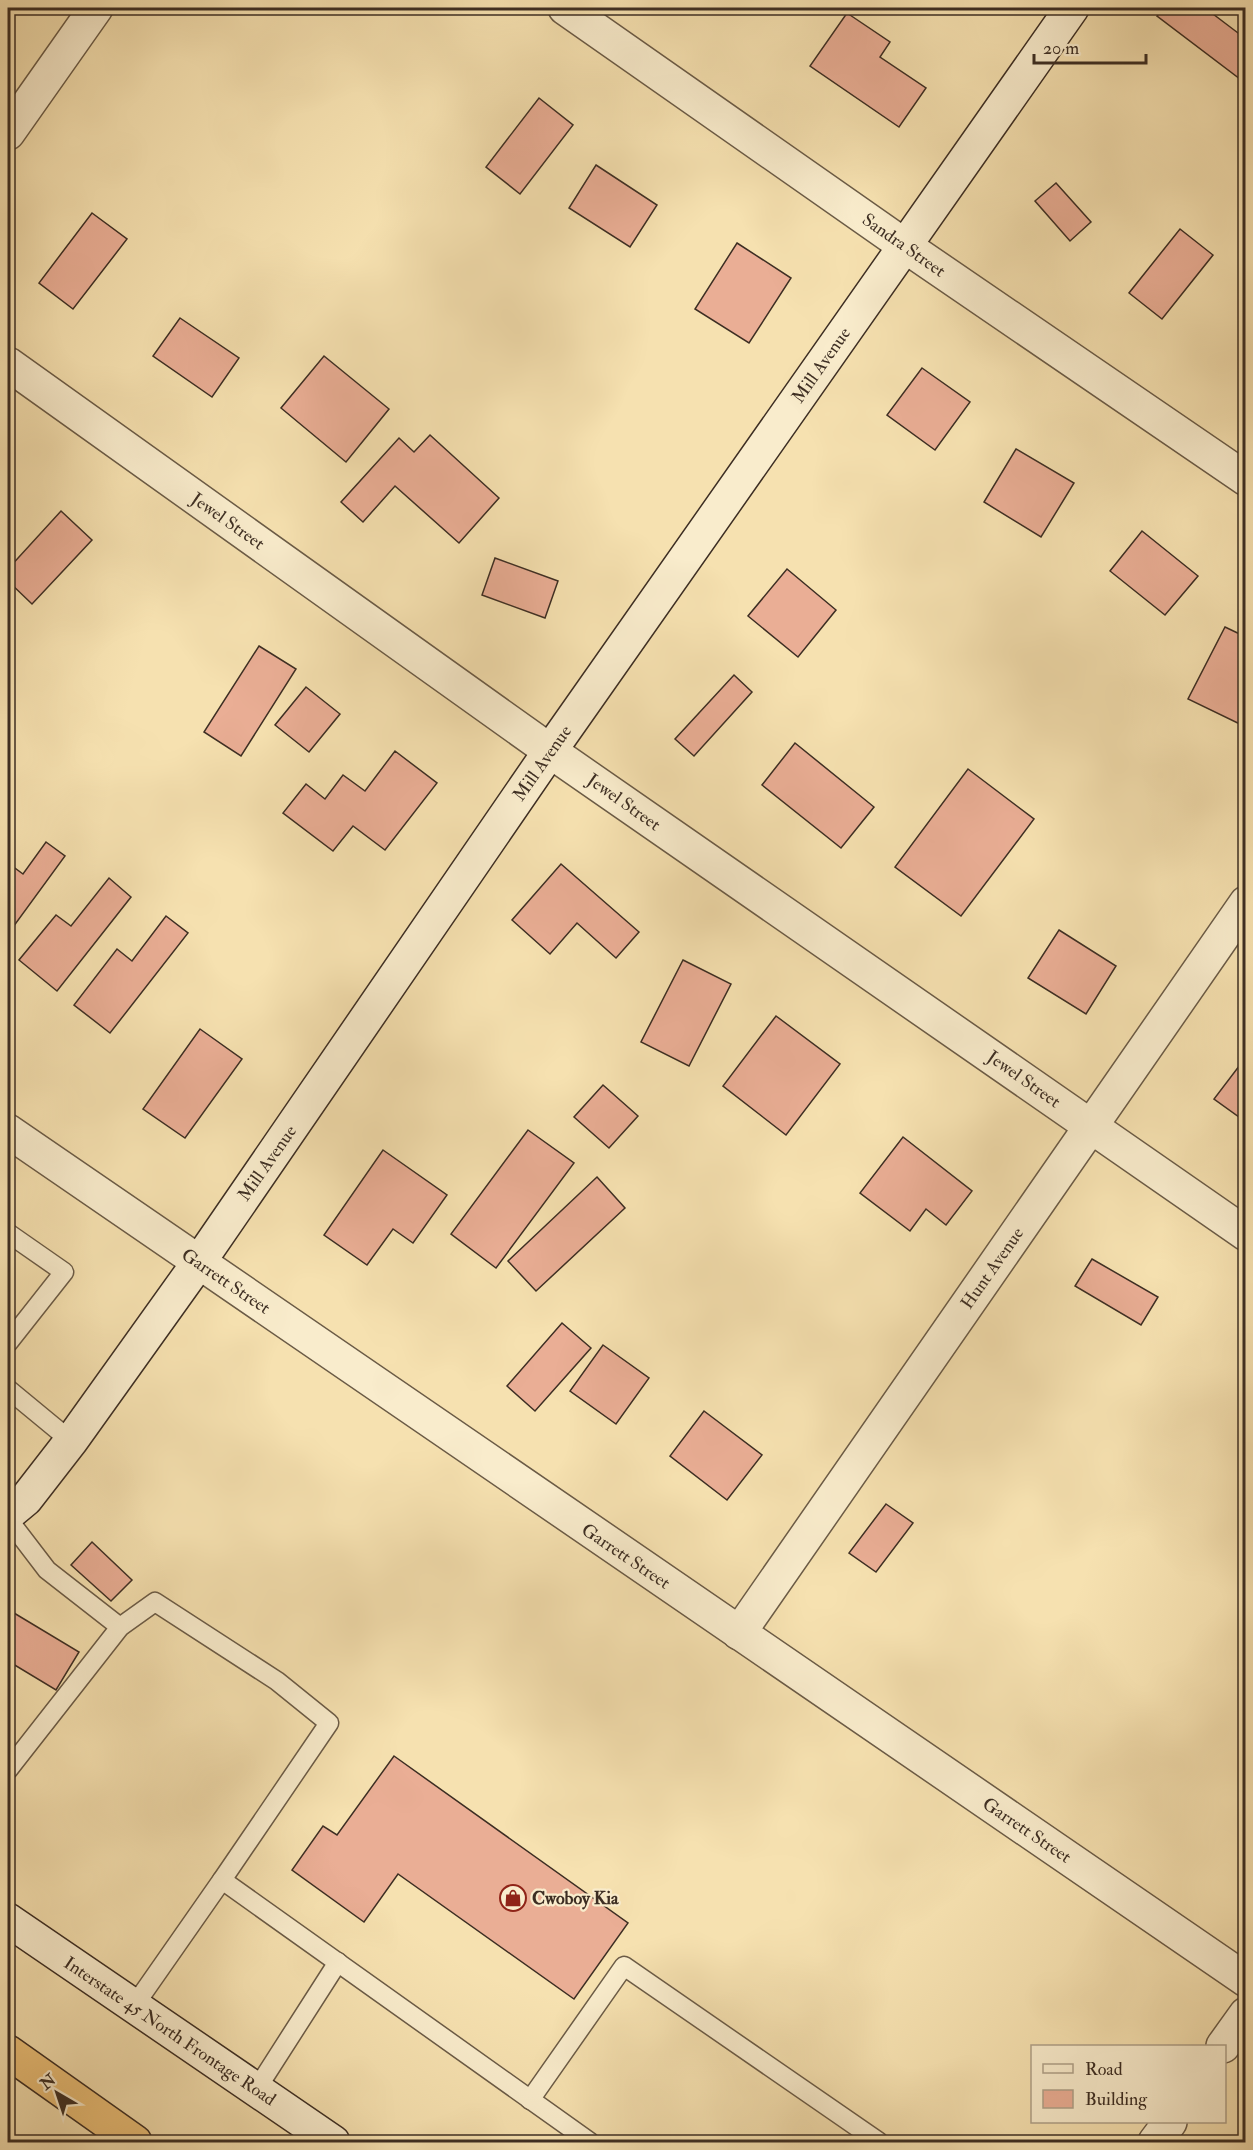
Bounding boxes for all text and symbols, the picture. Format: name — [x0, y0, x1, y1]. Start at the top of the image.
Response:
scale bar — [1034, 27, 1146, 65]
text: 20 m — [1043, 37, 1079, 60]
street label: Sandra Street — [857, 208, 950, 283]
street label: Mill Avenue — [787, 323, 856, 408]
street label: Jewel Street — [186, 487, 269, 555]
street label: Mill Avenue — [508, 721, 577, 806]
street label: Jewel Street — [582, 768, 665, 836]
street label: Jewel Street — [982, 1045, 1065, 1113]
street label: Mill Avenue — [233, 1121, 302, 1206]
street label: Hunt Avenue — [956, 1222, 1029, 1314]
street label: Garrett Street — [177, 1243, 275, 1320]
street label: Garrett Street — [577, 1518, 675, 1595]
street label: Garrett Street — [978, 1792, 1076, 1869]
shop icon: Cwoboy Kia — [498, 1883, 528, 1913]
place label: Cwoboy Kia — [532, 1887, 619, 1910]
street label: Interstate 45 North Frontage Road — [59, 1952, 280, 2111]
legend — [1031, 2045, 1226, 2123]
text: Road — [1085, 2058, 1123, 2081]
north arrow — [27, 2063, 87, 2123]
text: N — [36, 2069, 61, 2095]
text: Building — [1085, 2088, 1148, 2111]

